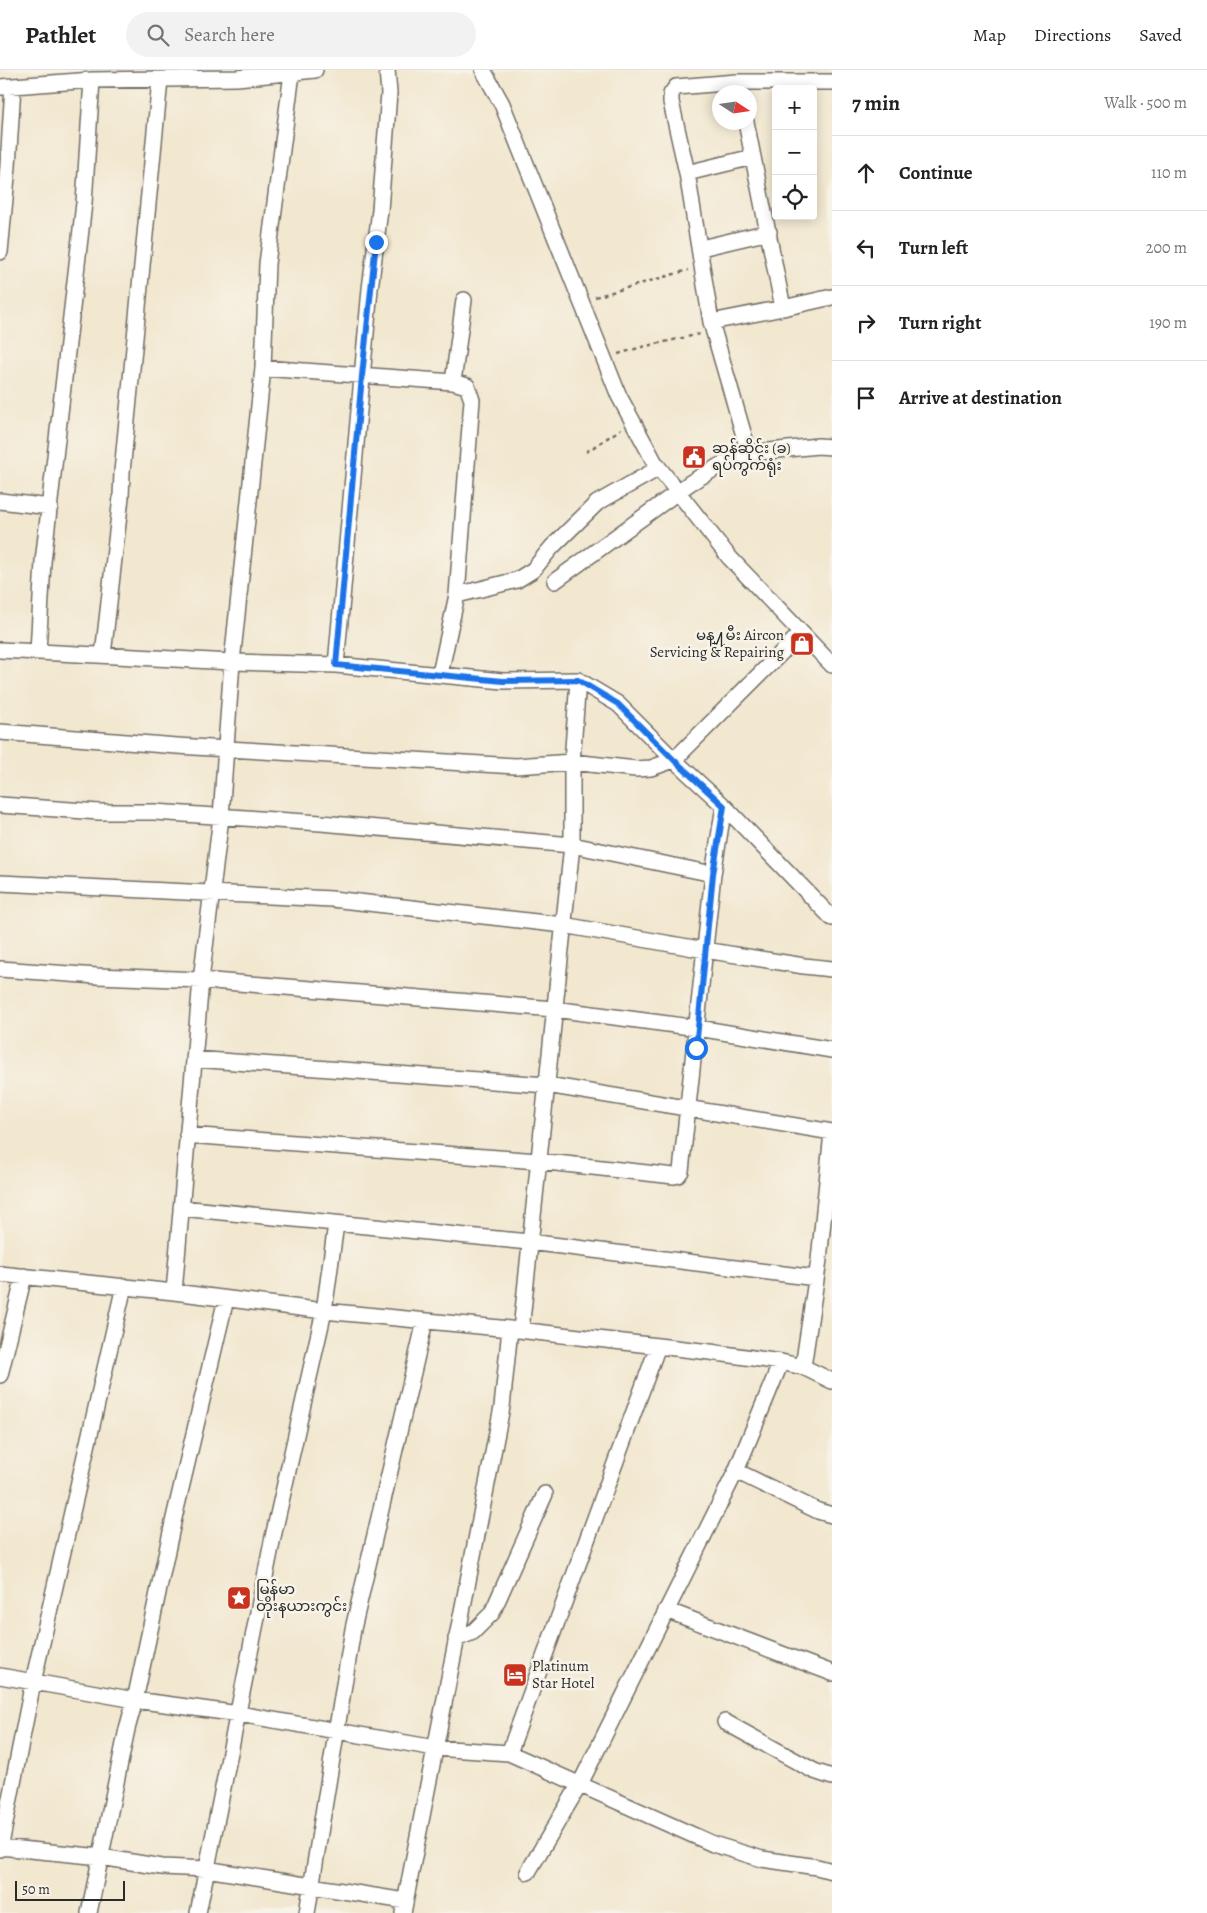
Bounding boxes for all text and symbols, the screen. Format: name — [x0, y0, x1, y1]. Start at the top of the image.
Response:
search box — [126, 12, 476, 57]
text: Pathlet — [25, 19, 96, 51]
icon: search — [144, 21, 172, 49]
text: Search here — [184, 22, 275, 48]
text: Map — [973, 23, 1006, 47]
text: Directions — [1034, 23, 1111, 47]
text: Saved — [1139, 23, 1182, 47]
north arrow — [712, 85, 757, 130]
map controls — [772, 85, 817, 220]
button: + — [772, 85, 817, 130]
text: 7 min — [852, 89, 900, 117]
text: Walk · 500 m — [1104, 92, 1187, 114]
button: − — [772, 130, 817, 175]
icon: ahead — [852, 159, 880, 187]
text: Continue — [899, 160, 973, 186]
text: 110 m — [1151, 162, 1187, 184]
button: locate — [772, 175, 817, 220]
route end — [365, 231, 388, 254]
icon: left — [852, 234, 880, 262]
text: Turn left — [899, 235, 968, 261]
text: 200 m — [1146, 237, 1187, 259]
icon: right — [852, 309, 880, 337]
text: Turn right — [899, 310, 981, 336]
text: 190 m — [1149, 312, 1187, 334]
icon: arrive — [852, 384, 880, 412]
text: Arrive at destination — [899, 385, 1062, 411]
place label: ဆန်ဆိုင်း (ခ) ရပ်ကွက်ရုံး — [712, 438, 791, 477]
public building icon: ဆန်ဆိုင်း (ခ) ရပ်ကွက်ရုံး — [681, 444, 707, 470]
place label: မန္႔မီး Aircon Servicing & Repairing — [650, 625, 784, 662]
shop icon: မန္႔မီး Aircon Servicing & Repairing — [789, 631, 815, 657]
route start — [685, 1037, 708, 1060]
place label: မြန်မာ တိုးနယားကွင်း — [256, 1579, 347, 1618]
place icon: မြန်မာ တိုးနယားကွင်း — [226, 1585, 252, 1611]
place label: Platinum Star Hotel — [532, 1656, 595, 1693]
hotel icon: Platinum Star Hotel — [502, 1662, 528, 1688]
scale bar — [15, 1878, 125, 1901]
text: 50 m — [22, 1880, 50, 1899]

